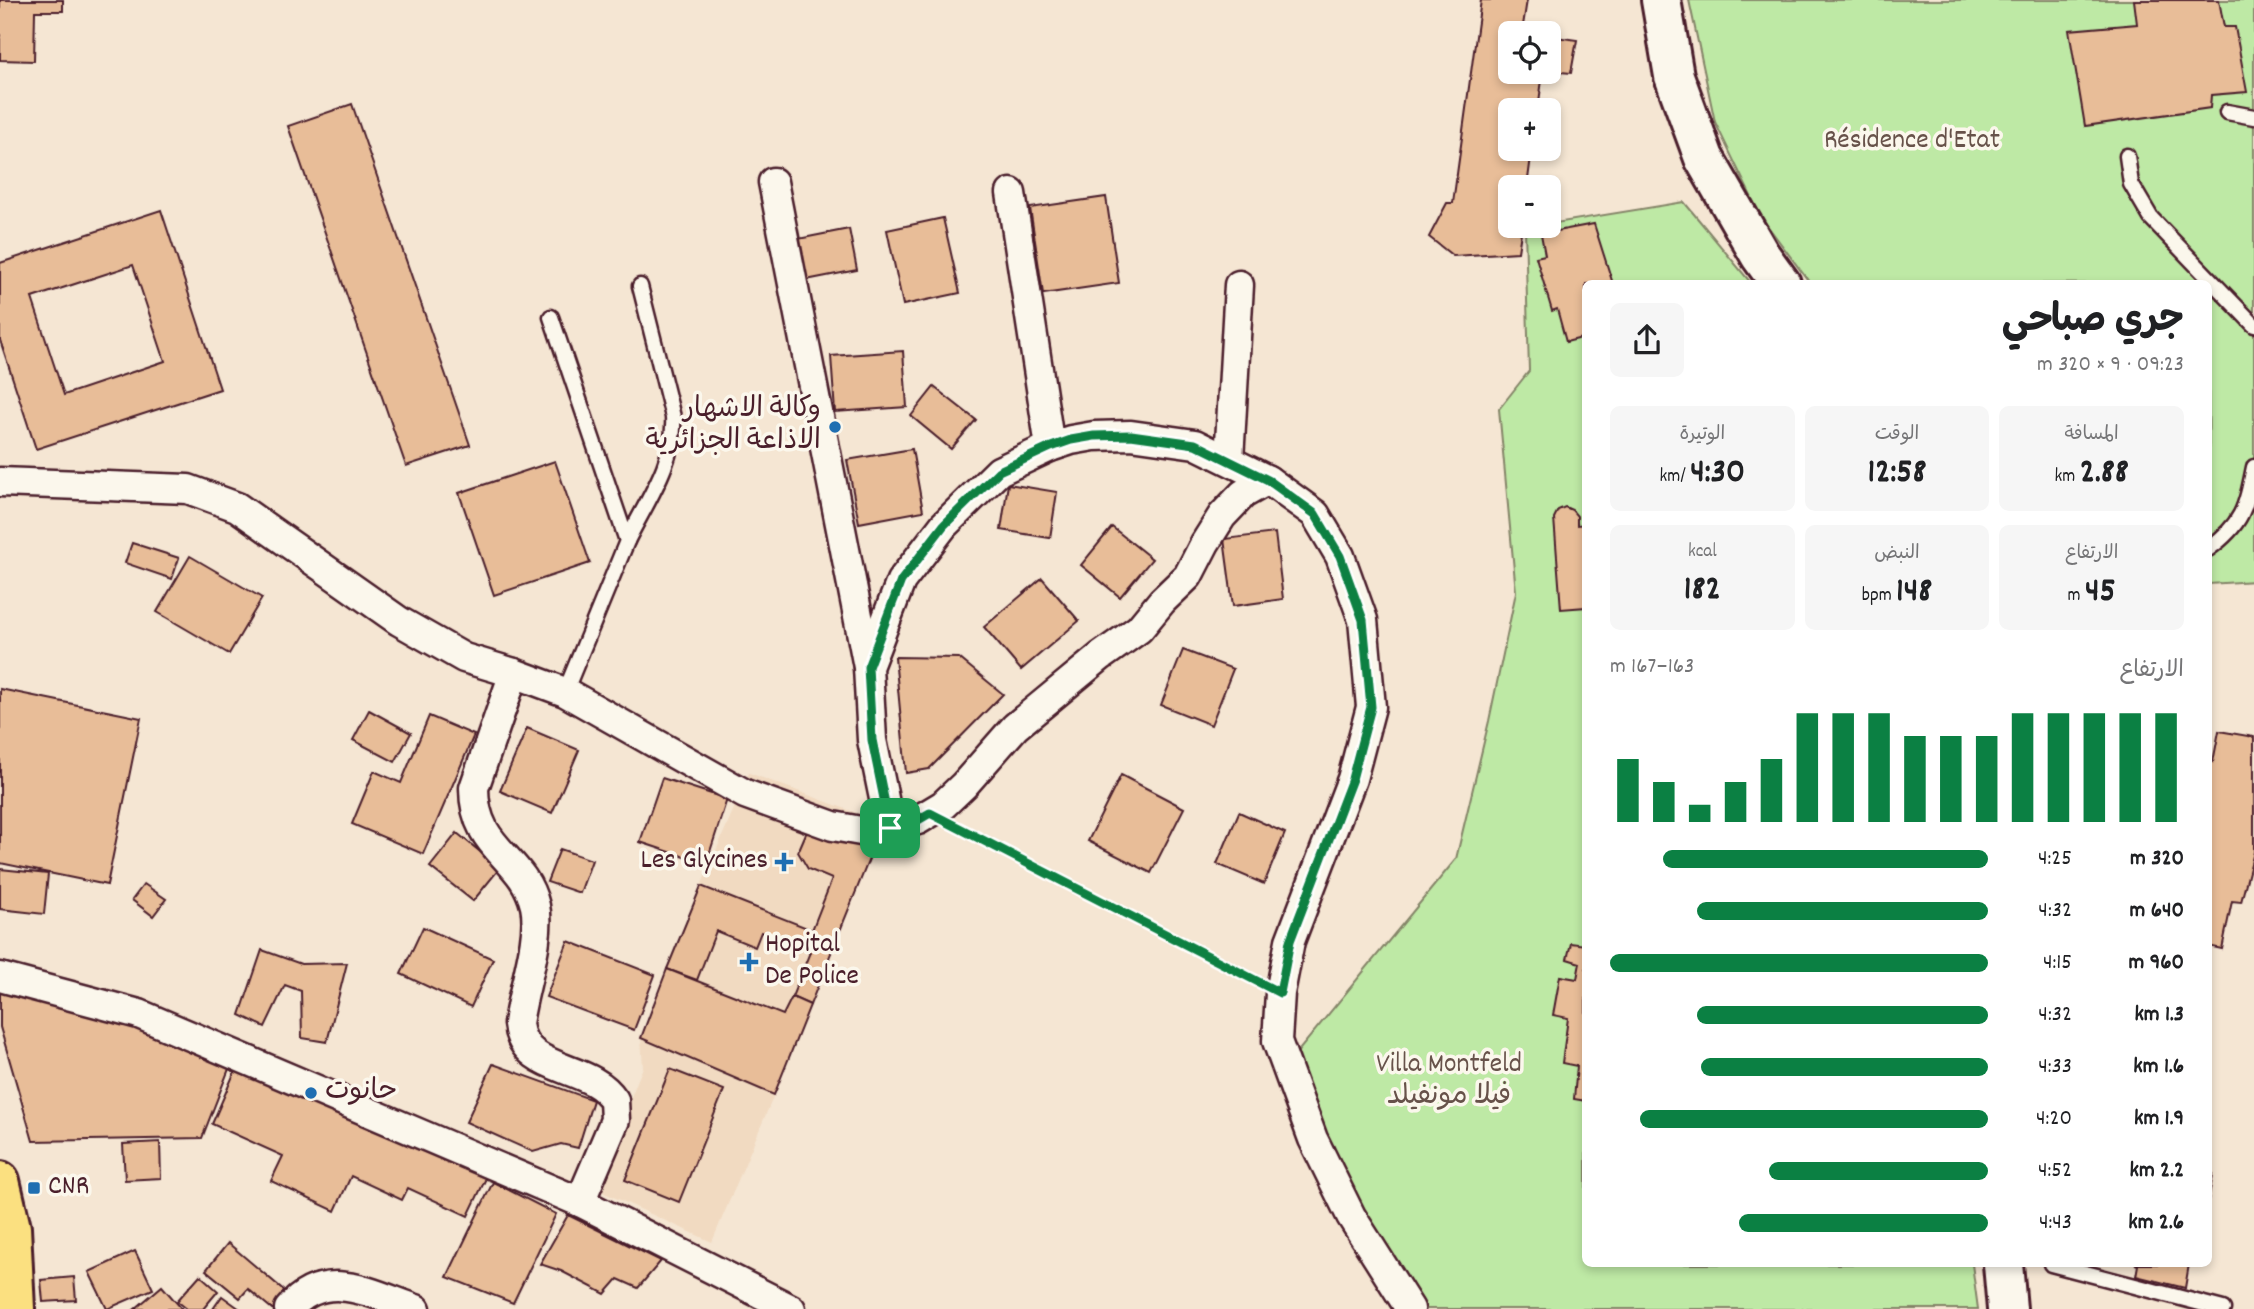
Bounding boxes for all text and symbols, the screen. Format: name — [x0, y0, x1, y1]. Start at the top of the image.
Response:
map controls — [1498, 21, 1561, 238]
button: locate — [1498, 21, 1561, 84]
button: + — [1498, 98, 1561, 161]
park label: Résidence d'Etat — [1824, 122, 2000, 162]
button: − — [1498, 175, 1561, 238]
text: جري صباحي — [2002, 295, 2184, 350]
button: share — [1610, 303, 1684, 377]
text: 09:23 · 9 × 320 m — [2037, 349, 2184, 382]
place label: وكالة الاشهار الاذاعة الجزائرية — [645, 391, 821, 463]
marker: وكالة الاشهار الاذاعة الجزائرية — [827, 419, 843, 435]
text: الوتيرة — [1679, 422, 1725, 449]
text: الوقت — [1875, 422, 1919, 449]
text: المسافة — [2065, 422, 2119, 449]
text: 4:30 — [1690, 449, 1745, 499]
text: 12:58 — [1868, 449, 1927, 499]
text: 2.88 — [2080, 449, 2129, 499]
text: /km — [1660, 464, 1690, 491]
text: km — [2054, 464, 2080, 491]
text: kcal — [1688, 539, 1717, 566]
text: النبض — [1874, 541, 1920, 568]
text: الارتفاع — [2065, 541, 2118, 568]
text: 182 — [1684, 566, 1721, 616]
text: 148 — [1896, 568, 1932, 618]
text: 45 — [2085, 568, 2116, 618]
text: bpm — [1862, 583, 1896, 610]
text: m — [2068, 583, 2085, 610]
text: 163–167 m — [1610, 651, 1694, 684]
text: الارتفاع — [2120, 655, 2184, 688]
pin — [860, 798, 920, 858]
icon: arrive — [871, 809, 909, 847]
place label: Les Glycines — [640, 842, 768, 882]
text: 4:25 — [2038, 843, 2072, 876]
text: 320 m — [2130, 843, 2184, 876]
marker: Les Glycines — [774, 852, 794, 872]
text: 4:32 — [2038, 895, 2072, 928]
text: 640 m — [2130, 895, 2184, 928]
place label: Hopital De Police — [765, 926, 859, 998]
text: 4:15 — [2043, 947, 2072, 980]
text: 960 m — [2129, 947, 2184, 980]
marker: Hopital De Police — [739, 952, 759, 972]
text: 4:32 — [2038, 999, 2072, 1032]
text: 1.3 km — [2134, 999, 2184, 1032]
park label: Villa Montfeld فيلا مونفيلد — [1376, 1046, 1522, 1118]
text: 4:33 — [2038, 1051, 2072, 1084]
text: 1.6 km — [2133, 1051, 2184, 1084]
place label: حانوت — [325, 1073, 396, 1113]
marker: حانوت — [303, 1085, 319, 1101]
text: 4:20 — [2036, 1103, 2072, 1136]
text: 1.9 km — [2134, 1103, 2184, 1136]
text: 4:52 — [2038, 1155, 2072, 1188]
text: 2.2 km — [2130, 1155, 2184, 1188]
place label: CNR — [48, 1168, 89, 1208]
marker: CNR — [26, 1180, 42, 1196]
text: 4:43 — [2039, 1207, 2072, 1240]
text: 2.6 km — [2128, 1207, 2184, 1240]

